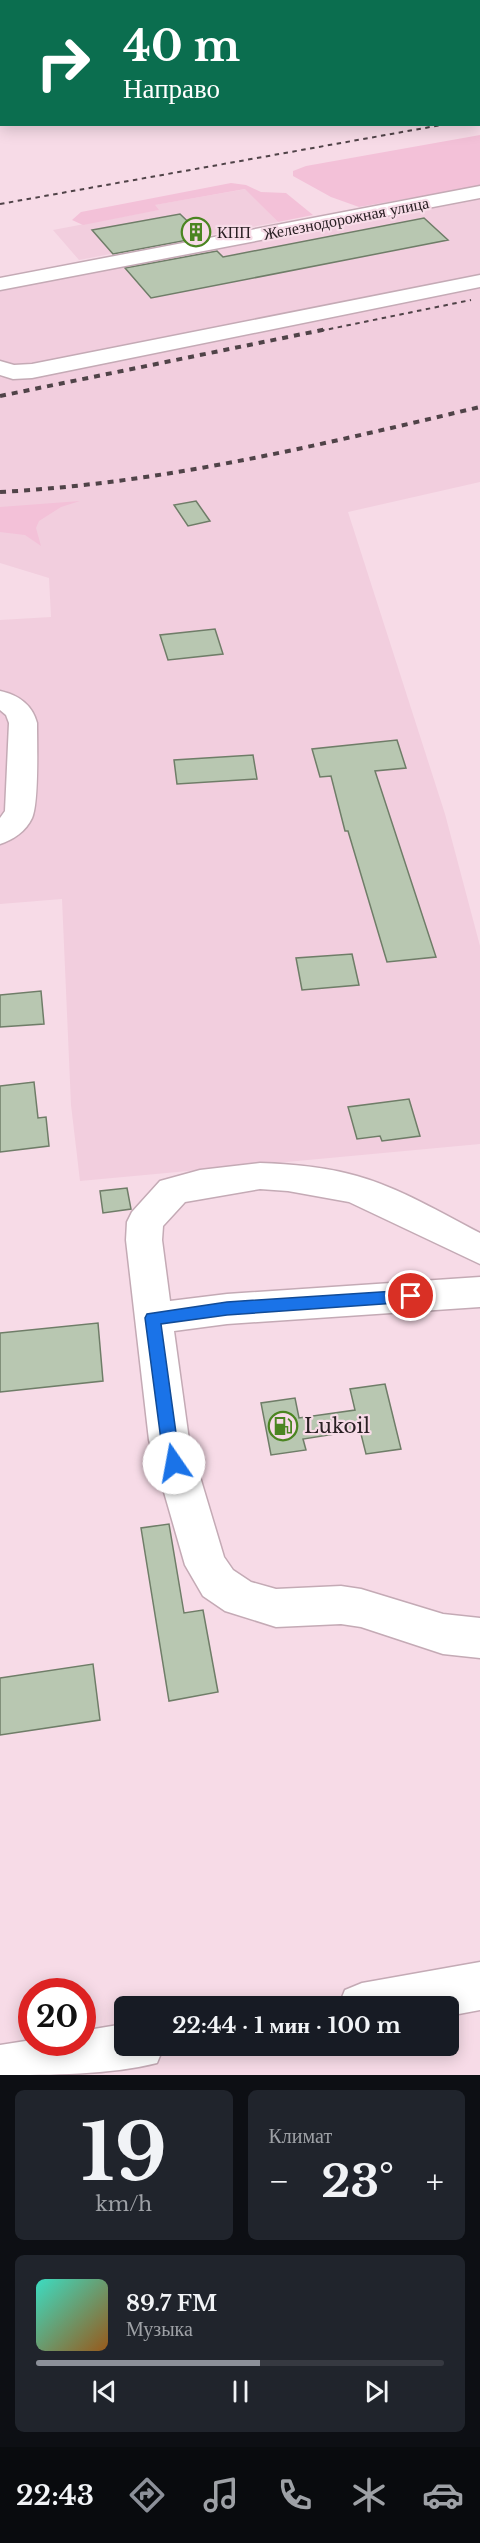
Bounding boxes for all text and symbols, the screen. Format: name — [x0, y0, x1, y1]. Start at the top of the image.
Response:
text: 40 m — [123, 20, 240, 72]
icon: right — [24, 24, 102, 102]
text: Направо — [123, 72, 220, 105]
street label: Железнодорожная улица — [262, 192, 430, 244]
building icon: КПП — [180, 216, 212, 248]
place label: КПП — [217, 222, 251, 242]
pin — [385, 1270, 436, 1321]
icon: arrive — [394, 1279, 427, 1312]
fuel station icon: Lukoil — [267, 1410, 299, 1442]
place label: Lukoil — [304, 1414, 370, 1438]
position arrow — [142, 1431, 206, 1495]
speed limit sign: 20 — [18, 1978, 96, 2056]
text: 22:44 · 1 мин · 100 m — [172, 2012, 401, 2039]
text: 19 — [80, 2104, 167, 2201]
text: Климат — [269, 2124, 332, 2148]
text: 23° — [321, 2153, 394, 2209]
text: − — [269, 2161, 289, 2202]
text: + — [426, 2161, 444, 2202]
text: km/h — [95, 2192, 152, 2216]
text: 89.7 FM — [126, 2290, 217, 2317]
text: Музыка — [126, 2317, 193, 2341]
icon: previous — [88, 2375, 121, 2408]
icon: pause — [224, 2375, 257, 2408]
icon: next — [360, 2375, 393, 2408]
icon: directions — [126, 2474, 168, 2516]
icon: music — [200, 2474, 242, 2516]
icon: phone — [274, 2474, 316, 2516]
icon: climate — [348, 2474, 390, 2516]
icon: car — [422, 2474, 464, 2516]
text: 22:43 — [16, 2479, 94, 2512]

